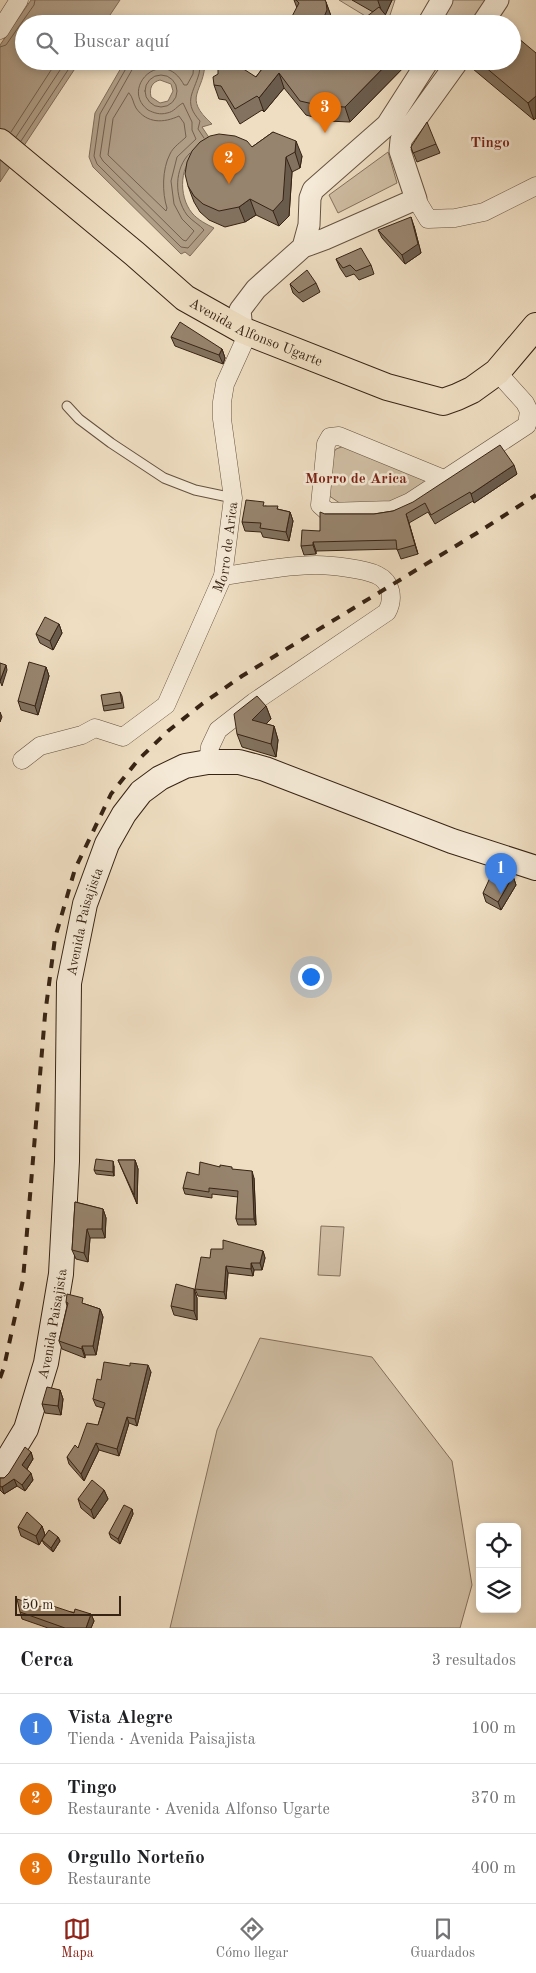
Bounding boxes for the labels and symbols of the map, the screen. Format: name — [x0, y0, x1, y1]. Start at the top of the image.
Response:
pin: 3 — [309, 92, 341, 133]
district label: Tingo — [470, 136, 510, 151]
pin: 2 — [213, 143, 245, 184]
street label: Avenida Alfonso Ugarte — [187, 296, 324, 369]
district label: Morro de Arica — [305, 472, 407, 487]
street label: Morro de Arica — [211, 501, 240, 595]
pin: 1 — [485, 853, 517, 894]
street label: Avenida Paisajista — [65, 866, 106, 977]
your location — [298, 964, 324, 990]
street label: Avenida Paisajista — [36, 1268, 69, 1381]
scale bar — [15, 1593, 121, 1616]

